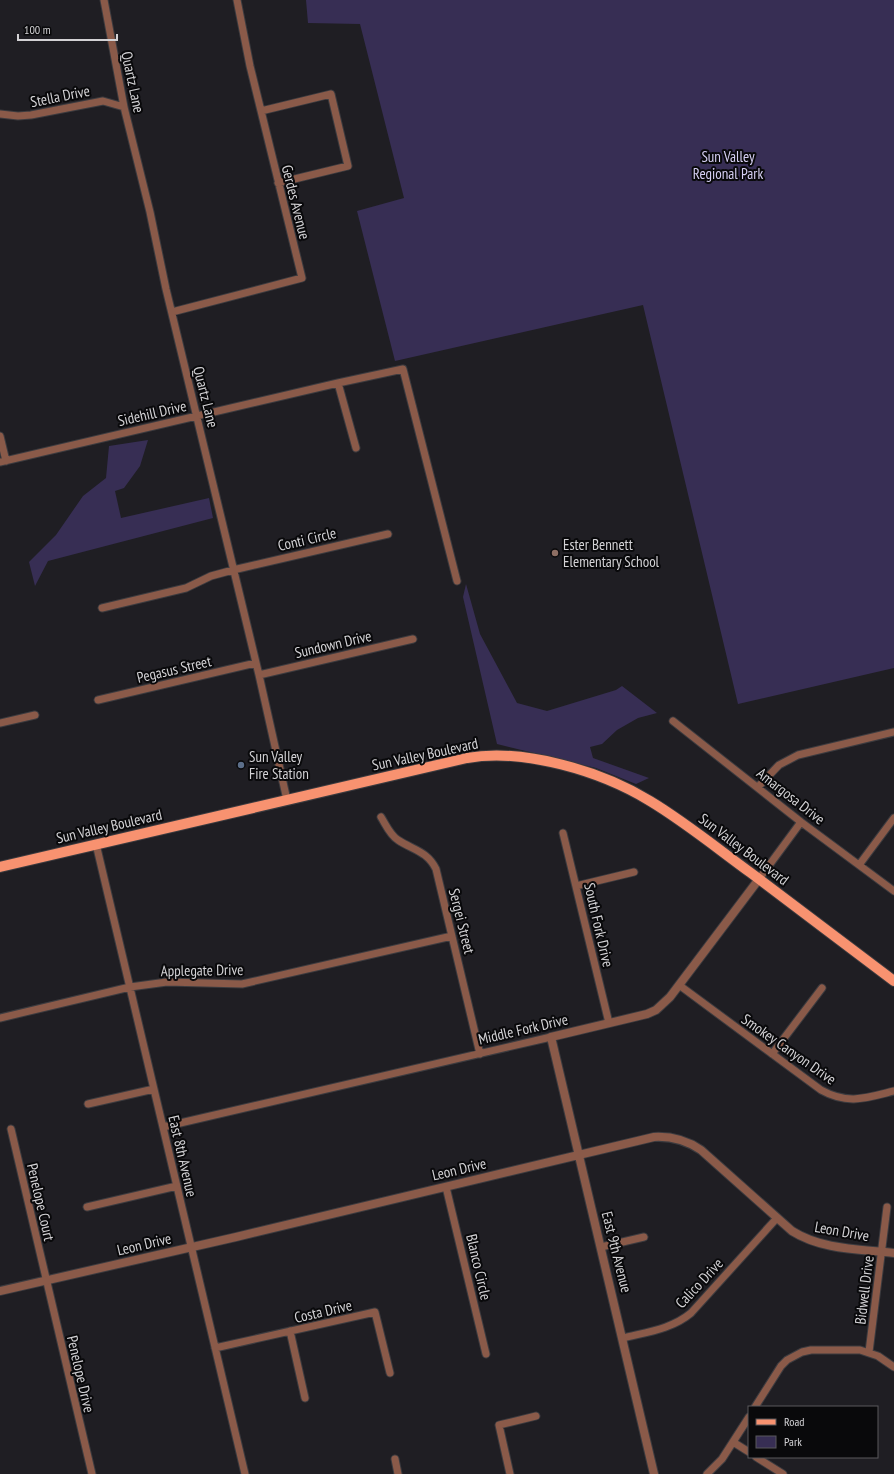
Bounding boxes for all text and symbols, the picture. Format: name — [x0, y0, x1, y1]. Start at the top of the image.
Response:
scale bar — [18, 16, 117, 42]
text: 100 m — [24, 22, 51, 37]
street label: Quartz Lane — [117, 50, 149, 114]
street label: Stella Drive — [29, 81, 91, 111]
park label: Sun Valley Regional Park — [693, 147, 763, 183]
street label: Gerdes Avenue — [278, 163, 314, 241]
street label: Quartz Lane — [189, 364, 223, 430]
street label: Sidehill Drive — [116, 396, 188, 430]
street label: Conti Circle — [276, 523, 338, 555]
place label: Ester Bennett Elementary School — [563, 535, 660, 571]
marker: Ester Bennett Elementary School — [550, 548, 560, 558]
street label: Sundown Drive — [293, 626, 373, 662]
street label: Pegasus Street — [135, 651, 213, 687]
street label: Sun Valley Boulevard — [370, 733, 480, 775]
place label: Sun Valley Fire Station — [249, 747, 309, 783]
marker: Sun Valley Fire Station — [236, 760, 246, 770]
street label: Amargosa Drive — [753, 763, 829, 829]
street label: Sun Valley Boulevard — [54, 805, 164, 847]
street label: Sun Valley Boulevard — [695, 809, 793, 889]
street label: South Fork Drive — [580, 881, 618, 969]
street label: Sergei Street — [445, 886, 479, 956]
street label: Applegate Drive — [160, 960, 244, 980]
street label: Middle Fork Drive — [476, 1009, 570, 1049]
street label: Smokey Canyon Drive — [738, 1009, 840, 1089]
street label: East 8th Avenue — [164, 1113, 202, 1199]
street label: Leon Drive — [430, 1154, 488, 1184]
street label: Penelope Court — [23, 1161, 59, 1243]
street label: East 9th Avenue — [598, 1209, 636, 1295]
street label: Leon Drive — [813, 1217, 871, 1245]
street label: Leon Drive — [115, 1229, 173, 1259]
street label: Blanco Circle — [462, 1232, 496, 1302]
street label: Calico Drive — [671, 1254, 727, 1312]
street label: Bidwell Drive — [850, 1255, 878, 1325]
street label: Costa Drive — [292, 1295, 354, 1327]
street label: Penelope Drive — [63, 1334, 99, 1414]
legend — [748, 1406, 878, 1458]
text: Road — [784, 1414, 804, 1429]
text: Park — [784, 1434, 802, 1449]

